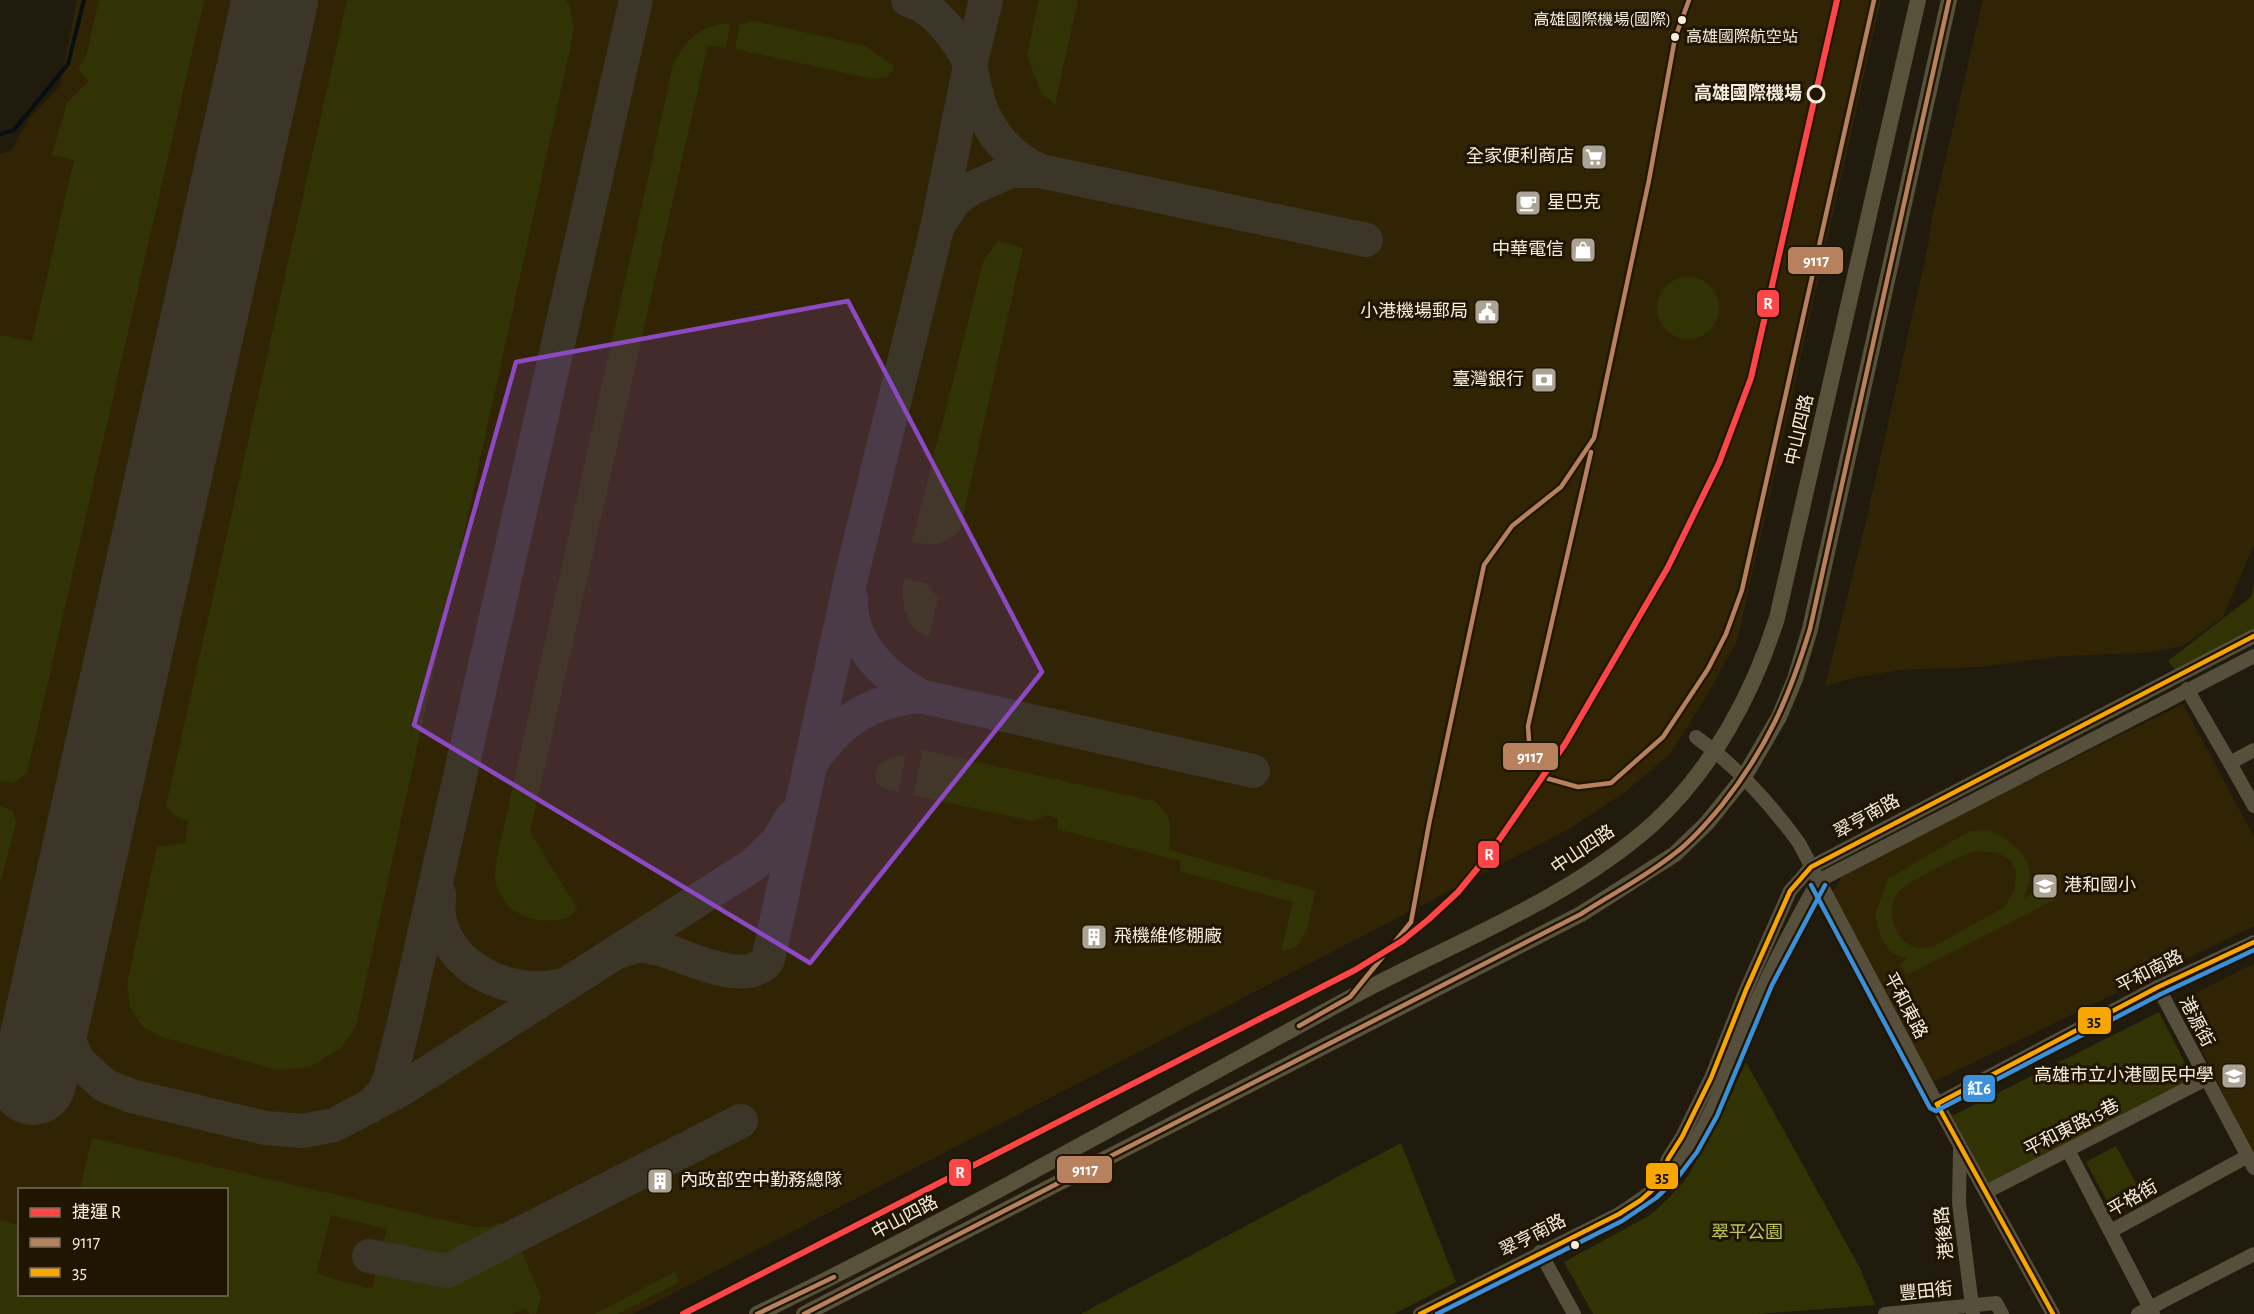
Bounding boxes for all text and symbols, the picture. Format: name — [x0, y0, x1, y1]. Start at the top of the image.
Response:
place label: 高雄國際機場(國際) — [1533, 11, 1671, 28]
marker: 高雄國際機場(國際) — [1676, 14, 1688, 26]
place label: 高雄國際航空站 — [1686, 28, 1798, 45]
marker: 高雄國際航空站 — [1669, 31, 1681, 43]
place label: 高雄國際機場 — [1694, 83, 1802, 103]
marker: 高雄國際機場 — [1807, 85, 1825, 103]
supermarket icon: 全家便利商店 — [1579, 142, 1609, 172]
place label: 全家便利商店 — [1466, 146, 1574, 166]
cafe icon: 星巴克 — [1513, 188, 1543, 218]
place label: 星巴克 — [1547, 192, 1601, 212]
shop icon: 中華電信 — [1568, 235, 1598, 265]
place label: 中華電信 — [1492, 239, 1564, 259]
line badge: 9117 — [1787, 246, 1844, 275]
text: 9117 — [1803, 253, 1829, 269]
line badge: R — [1756, 289, 1780, 318]
text: R — [1763, 296, 1773, 312]
public building icon: 小港機場郵局 — [1472, 297, 1502, 327]
place label: 小港機場郵局 — [1360, 301, 1468, 321]
bank icon: 臺灣銀行 — [1529, 365, 1559, 395]
place label: 臺灣銀行 — [1452, 369, 1524, 389]
street label: 中山四路 — [1781, 392, 1817, 467]
line badge: 9117 — [1502, 742, 1559, 771]
text: 9117 — [1517, 749, 1543, 765]
street label: 翠亨南路 — [1830, 790, 1903, 842]
street label: 中山四路 — [1547, 821, 1618, 878]
line badge: R — [1477, 840, 1500, 869]
text: R — [1484, 847, 1494, 863]
school or university icon: 港和國小 — [2030, 871, 2060, 901]
place label: 港和國小 — [2064, 875, 2136, 895]
building icon: 飛機維修棚廠 — [1079, 922, 1109, 952]
place label: 飛機維修棚廠 — [1114, 926, 1222, 946]
street label: 平和南路 — [2113, 946, 2186, 996]
street label: 平和東路 — [1880, 969, 1932, 1042]
street label: 港源街 — [2175, 993, 2218, 1050]
line badge: 35 — [2077, 1006, 2112, 1035]
text: 35 — [2087, 1013, 2101, 1029]
school or university icon: 高雄市立小港國民中學 — [2219, 1061, 2249, 1091]
place label: 高雄市立小港國民中學 — [2034, 1065, 2214, 1085]
line badge: 紅6 — [1962, 1074, 1996, 1103]
text: 紅6 — [1967, 1080, 1991, 1097]
street label: 平和東路15巷 — [2021, 1095, 2122, 1160]
line badge: 9117 — [1056, 1155, 1113, 1184]
line badge: R — [948, 1158, 972, 1187]
text: 9117 — [1072, 1162, 1098, 1178]
line badge: 35 — [1645, 1162, 1679, 1190]
text: R — [955, 1165, 965, 1181]
building icon: 內政部空中勤務總隊 — [645, 1166, 675, 1196]
text: 35 — [1655, 1169, 1669, 1185]
place label: 內政部空中勤務總隊 — [680, 1170, 842, 1190]
street label: 平格街 — [2104, 1176, 2161, 1220]
legend — [18, 1188, 228, 1296]
street label: 中山四路 — [868, 1191, 941, 1243]
text: 捷運 R — [72, 1203, 121, 1222]
street label: 港後路 — [1931, 1205, 1957, 1261]
street label: 翠亨南路 — [1496, 1210, 1569, 1260]
park label: 翠平公園 — [1711, 1223, 1783, 1242]
text: 9117 — [72, 1234, 100, 1252]
unlabelled marker — [1569, 1239, 1581, 1251]
text: 35 — [72, 1264, 87, 1282]
street label: 豐田街 — [1898, 1278, 1954, 1304]

